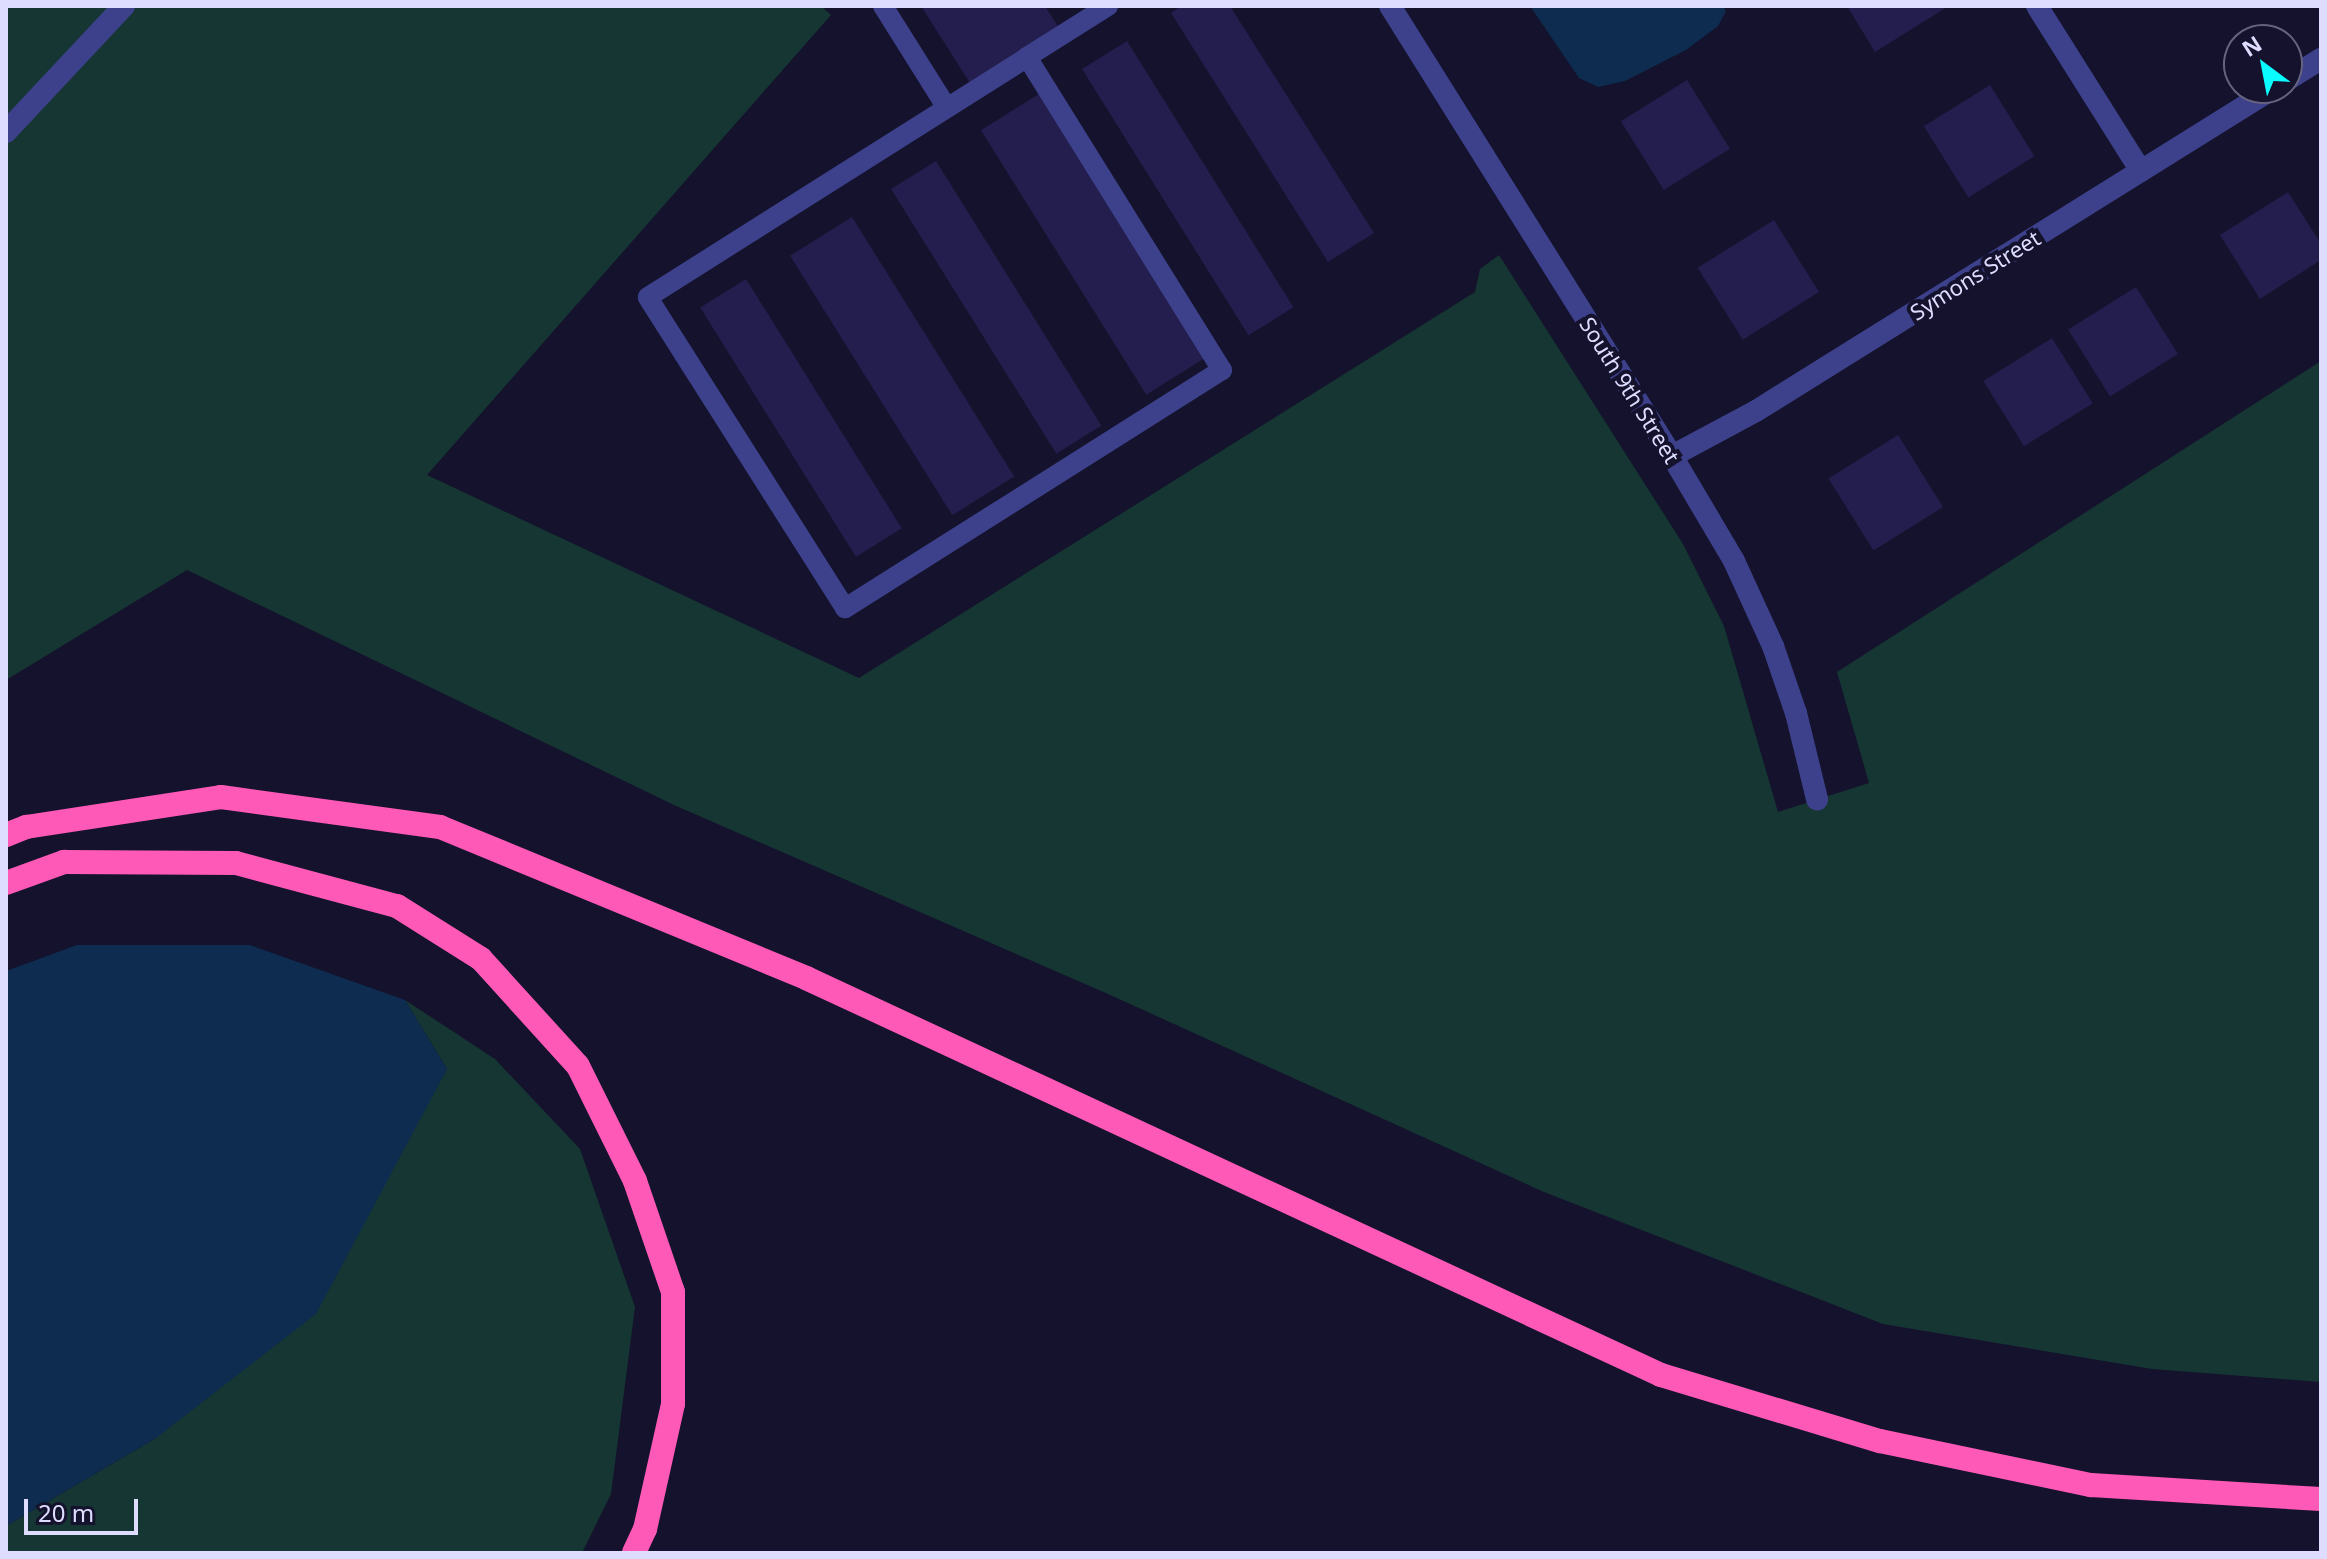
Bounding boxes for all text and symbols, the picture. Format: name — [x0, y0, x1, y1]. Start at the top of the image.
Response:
north arrow — [2223, 24, 2303, 104]
text: N — [2236, 28, 2267, 63]
street label: Symons Street — [1905, 224, 2045, 326]
street label: South 9th Street — [1574, 312, 1686, 468]
scale bar — [28, 1483, 142, 1533]
text: 20 m — [38, 1496, 94, 1529]

